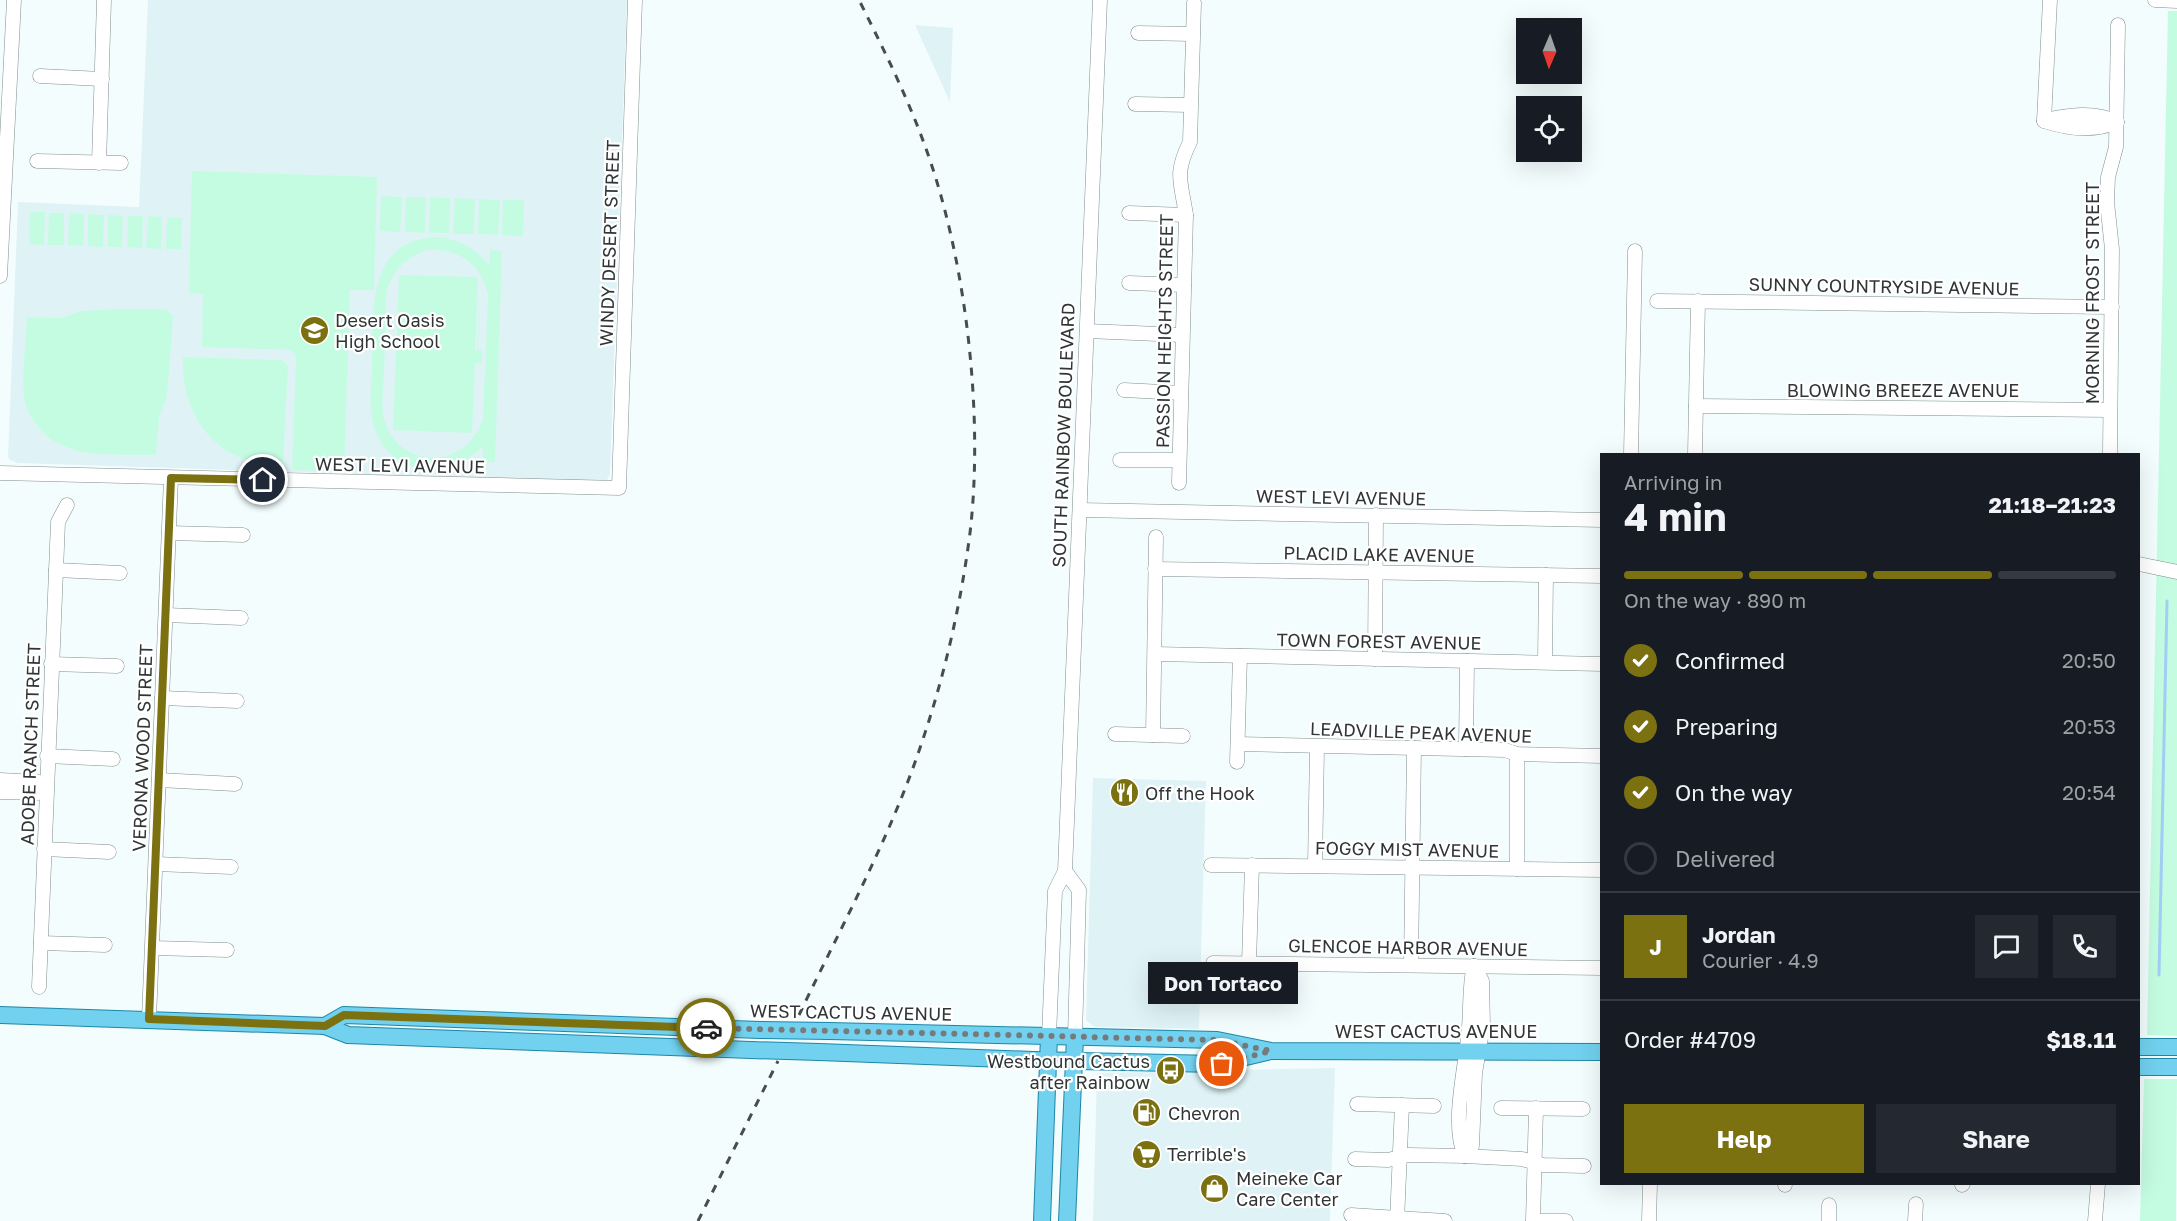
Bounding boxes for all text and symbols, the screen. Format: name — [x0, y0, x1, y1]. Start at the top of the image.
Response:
north arrow — [1516, 18, 1582, 84]
map controls — [1516, 18, 1582, 162]
button: locate — [1516, 96, 1582, 162]
street label: WINDY DESERT STREET — [594, 139, 624, 347]
street label: MORNING FROST STREET — [2081, 182, 2103, 404]
street label: PASSION HEIGHTS STREET — [1151, 214, 1177, 448]
street label: SUNNY COUNTRYSIDE AVENUE — [1748, 273, 2020, 299]
street label: SOUTH RAINBOW BOULEVARD — [1047, 302, 1079, 568]
place label: Desert Oasis High School — [335, 309, 445, 352]
school or university icon: Desert Oasis High School — [298, 314, 330, 346]
street label: BLOWING BREEZE AVENUE — [1787, 379, 2019, 401]
street label: WEST LEVI AVENUE — [315, 453, 485, 477]
pin — [237, 454, 288, 505]
icon: home — [246, 463, 279, 496]
text: Arriving in — [1624, 470, 1722, 494]
street label: WEST LEVI AVENUE — [1256, 485, 1426, 509]
text: 21:18–21:23 — [1989, 491, 2116, 518]
text: 4 min — [1624, 493, 1727, 540]
street label: PLACID LAKE AVENUE — [1283, 541, 1475, 567]
text: On the way · 890 m — [1624, 588, 1806, 612]
street label: TOWN FOREST AVENUE — [1276, 628, 1482, 654]
street label: ADOBE RANCH STREET — [15, 643, 45, 845]
street label: VERONA WOOD STREET — [127, 644, 157, 852]
icon: check — [1624, 644, 1657, 677]
text: Confirmed — [1675, 647, 1785, 674]
text: 20:50 — [2062, 648, 2116, 672]
icon: check — [1624, 710, 1657, 743]
text: Preparing — [1675, 713, 1778, 740]
text: 20:53 — [2063, 714, 2116, 738]
street label: LEADVILLE PEAK AVENUE — [1310, 717, 1532, 747]
icon: check — [1624, 776, 1657, 809]
restaurant icon: Off the Hook — [1108, 777, 1140, 809]
text: On the way — [1675, 779, 1793, 806]
text: 20:54 — [2062, 780, 2116, 804]
place label: Off the Hook — [1145, 782, 1255, 804]
street label: FOGGY MIST AVENUE — [1315, 836, 1499, 862]
text: Delivered — [1675, 845, 1775, 872]
button: chat — [1975, 915, 2038, 978]
button: phone — [2053, 915, 2116, 978]
text: Jordan — [1702, 921, 1776, 948]
text: J — [1649, 933, 1662, 960]
street label: GLENCOE HARBOR AVENUE — [1288, 934, 1528, 960]
text: Courier · 4.9 — [1702, 948, 1819, 972]
callout: Don Tortaco — [1147, 962, 1297, 1004]
text: Don Tortaco — [1164, 971, 1282, 995]
courier — [676, 998, 736, 1058]
street label: WEST CACTUS AVENUE — [750, 999, 952, 1025]
icon: car — [690, 1012, 723, 1045]
street label: WEST CACTUS AVENUE — [1335, 1020, 1537, 1042]
text: Order #4709 — [1624, 1026, 1756, 1053]
text: $18.11 — [2046, 1026, 2116, 1053]
pin — [1196, 1038, 1247, 1089]
icon: bag — [1205, 1047, 1238, 1080]
place label: Westbound Cactus after Rainbow — [987, 1050, 1150, 1093]
bus stop icon: Westbound Cactus after Rainbow — [1155, 1055, 1187, 1087]
fuel station icon: Chevron — [1131, 1097, 1163, 1129]
place label: Chevron — [1168, 1102, 1240, 1124]
button: Help — [1624, 1104, 1864, 1173]
button: Share — [1876, 1104, 2116, 1173]
supermarket icon: Terrible's — [1130, 1138, 1162, 1170]
place label: Terrible's — [1167, 1143, 1246, 1165]
place label: Meineke Car Care Center — [1236, 1167, 1342, 1210]
shop icon: Meineke Car Care Center — [1199, 1172, 1231, 1204]

